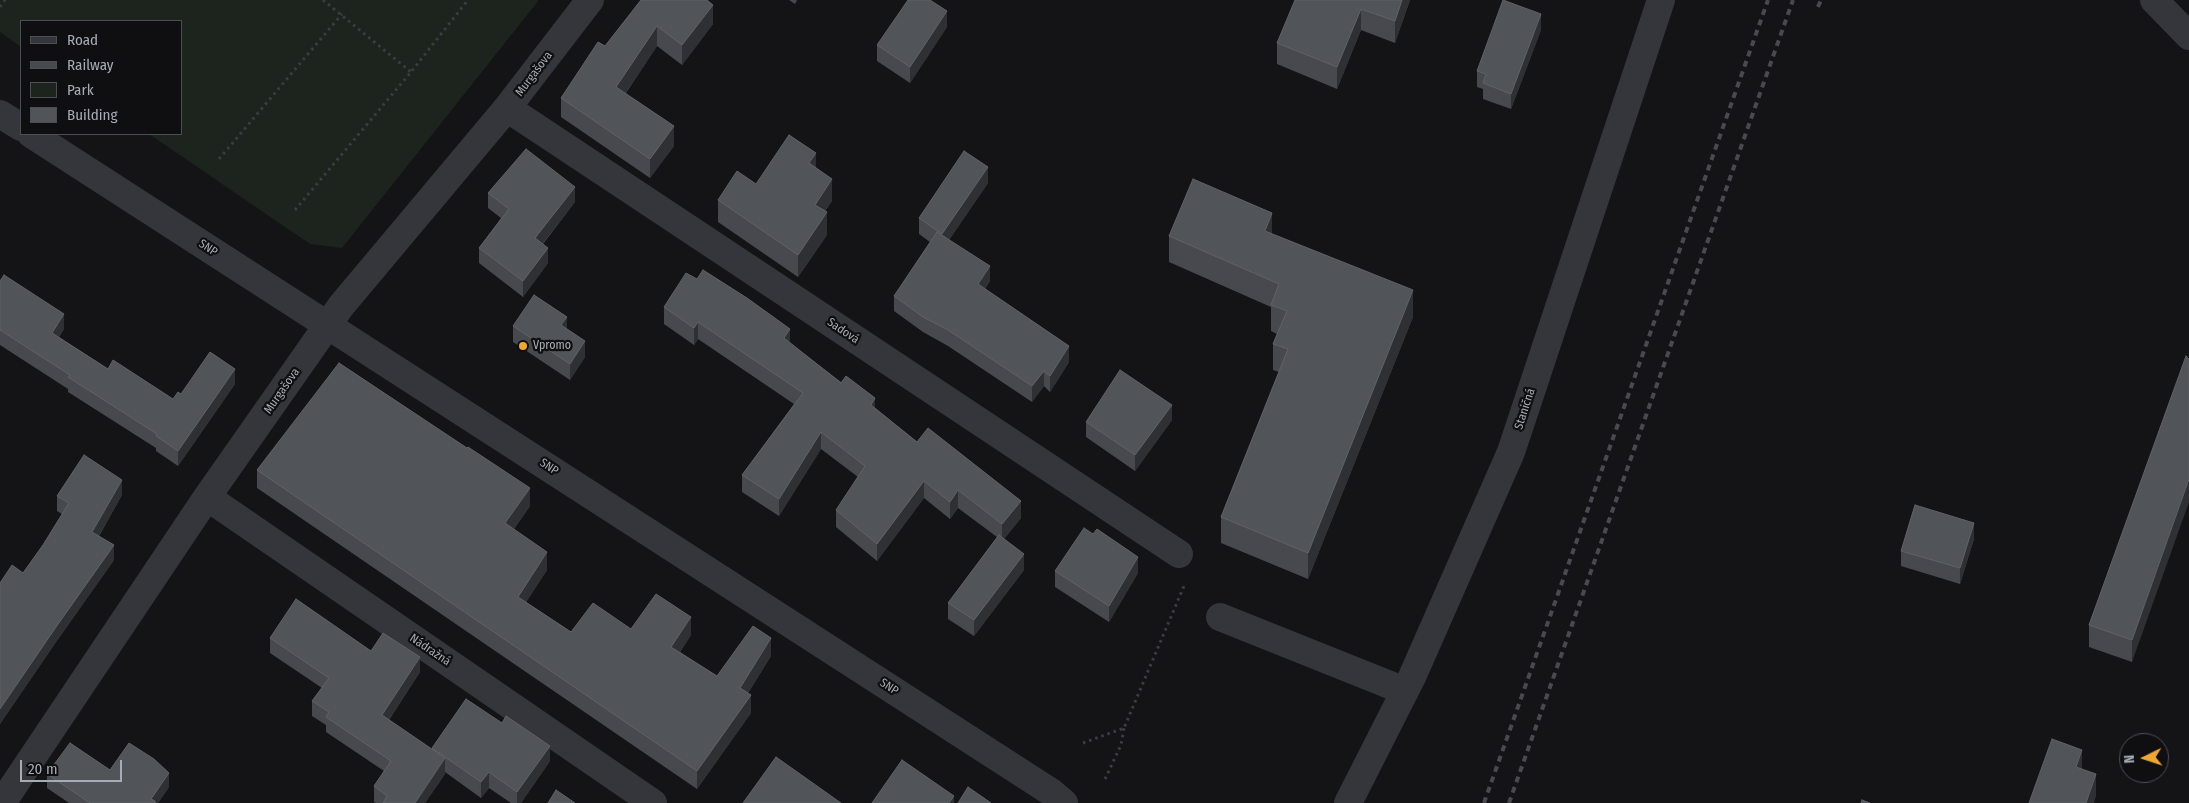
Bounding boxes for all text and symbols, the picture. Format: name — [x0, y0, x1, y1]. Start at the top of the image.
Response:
legend — [20, 20, 182, 135]
text: Road — [67, 31, 98, 49]
street label: Murgašova — [512, 49, 556, 99]
text: Railway — [67, 56, 114, 74]
text: Park — [67, 81, 94, 99]
text: Building — [67, 106, 118, 124]
street label: SNP — [196, 237, 220, 259]
street label: Sadová — [824, 315, 862, 347]
place label: Vpromo — [533, 339, 571, 353]
marker: Vpromo — [517, 340, 529, 352]
street label: Murgašova — [261, 365, 303, 417]
street label: Staničná — [1512, 387, 1538, 431]
street label: SNP — [537, 456, 561, 478]
street label: Nádražná — [407, 631, 453, 669]
street label: SNP — [877, 676, 901, 698]
north arrow — [2119, 733, 2169, 783]
scale bar — [22, 750, 125, 782]
text: N — [2121, 754, 2138, 764]
text: 20 m — [28, 760, 58, 778]

